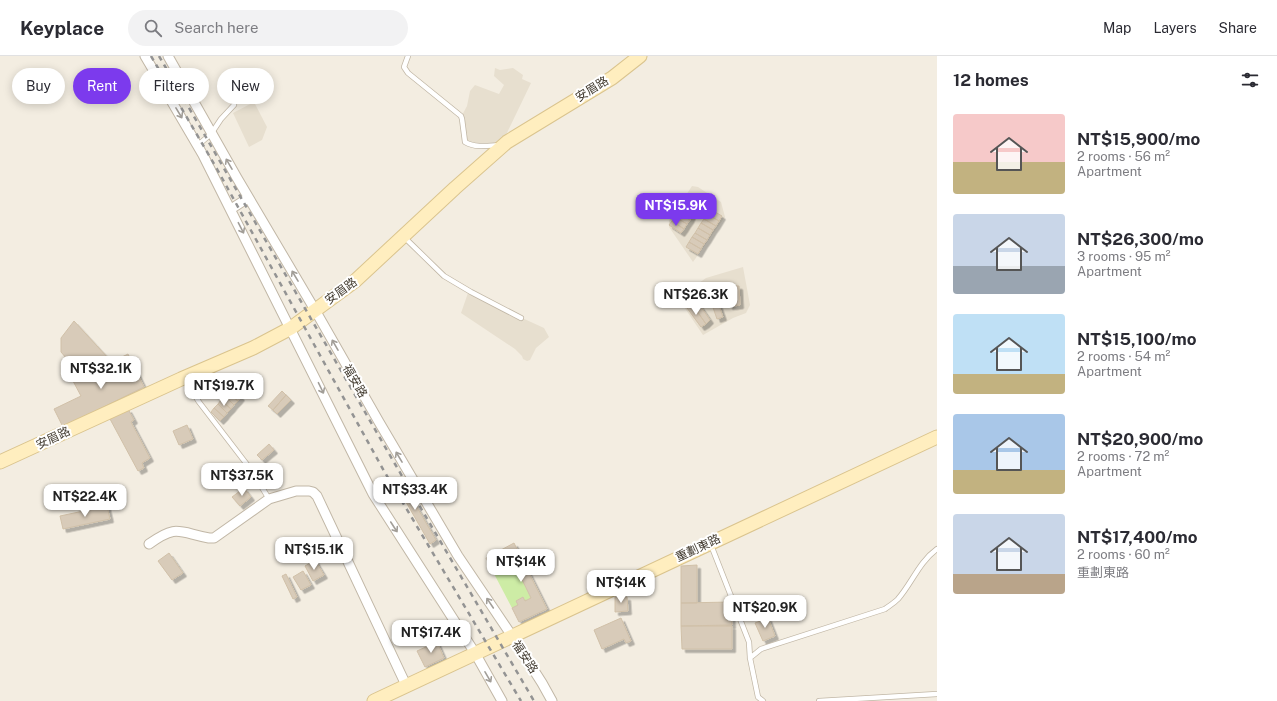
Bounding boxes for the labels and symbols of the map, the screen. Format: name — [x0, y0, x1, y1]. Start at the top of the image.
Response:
street label: 安眉路 — [573, 74, 611, 104]
one-way arrow — [176, 107, 184, 119]
one-way arrow — [224, 159, 232, 171]
pin: NT$15.9K — [635, 193, 717, 227]
one-way arrow — [237, 222, 245, 234]
one-way arrow — [290, 270, 298, 282]
street label: 安眉路 — [322, 275, 360, 307]
pin: NT$26.3K — [655, 282, 737, 316]
one-way arrow — [330, 339, 338, 351]
pin: NT$32.1K — [60, 356, 142, 390]
street label: 福安路 — [340, 362, 370, 400]
pin: NT$19.7K — [183, 373, 265, 407]
one-way arrow — [317, 381, 325, 393]
street label: 安眉路 — [34, 424, 72, 452]
one-way arrow — [395, 451, 403, 463]
pin: NT$37.5K — [201, 463, 283, 497]
pin: NT$33.4K — [374, 477, 456, 511]
pin: NT$22.4K — [44, 484, 126, 518]
one-way arrow — [391, 521, 399, 533]
street label: 重劃東路 — [673, 532, 723, 564]
pin: NT$15.1K — [273, 537, 355, 571]
pin: NT$14K — [488, 549, 554, 583]
pin: NT$14K — [588, 570, 654, 604]
pin: NT$20.9K — [724, 595, 806, 629]
one-way arrow — [486, 598, 494, 609]
pin: NT$17.4K — [390, 620, 472, 654]
street label: 福安路 — [509, 638, 541, 676]
one-way arrow — [485, 671, 493, 683]

